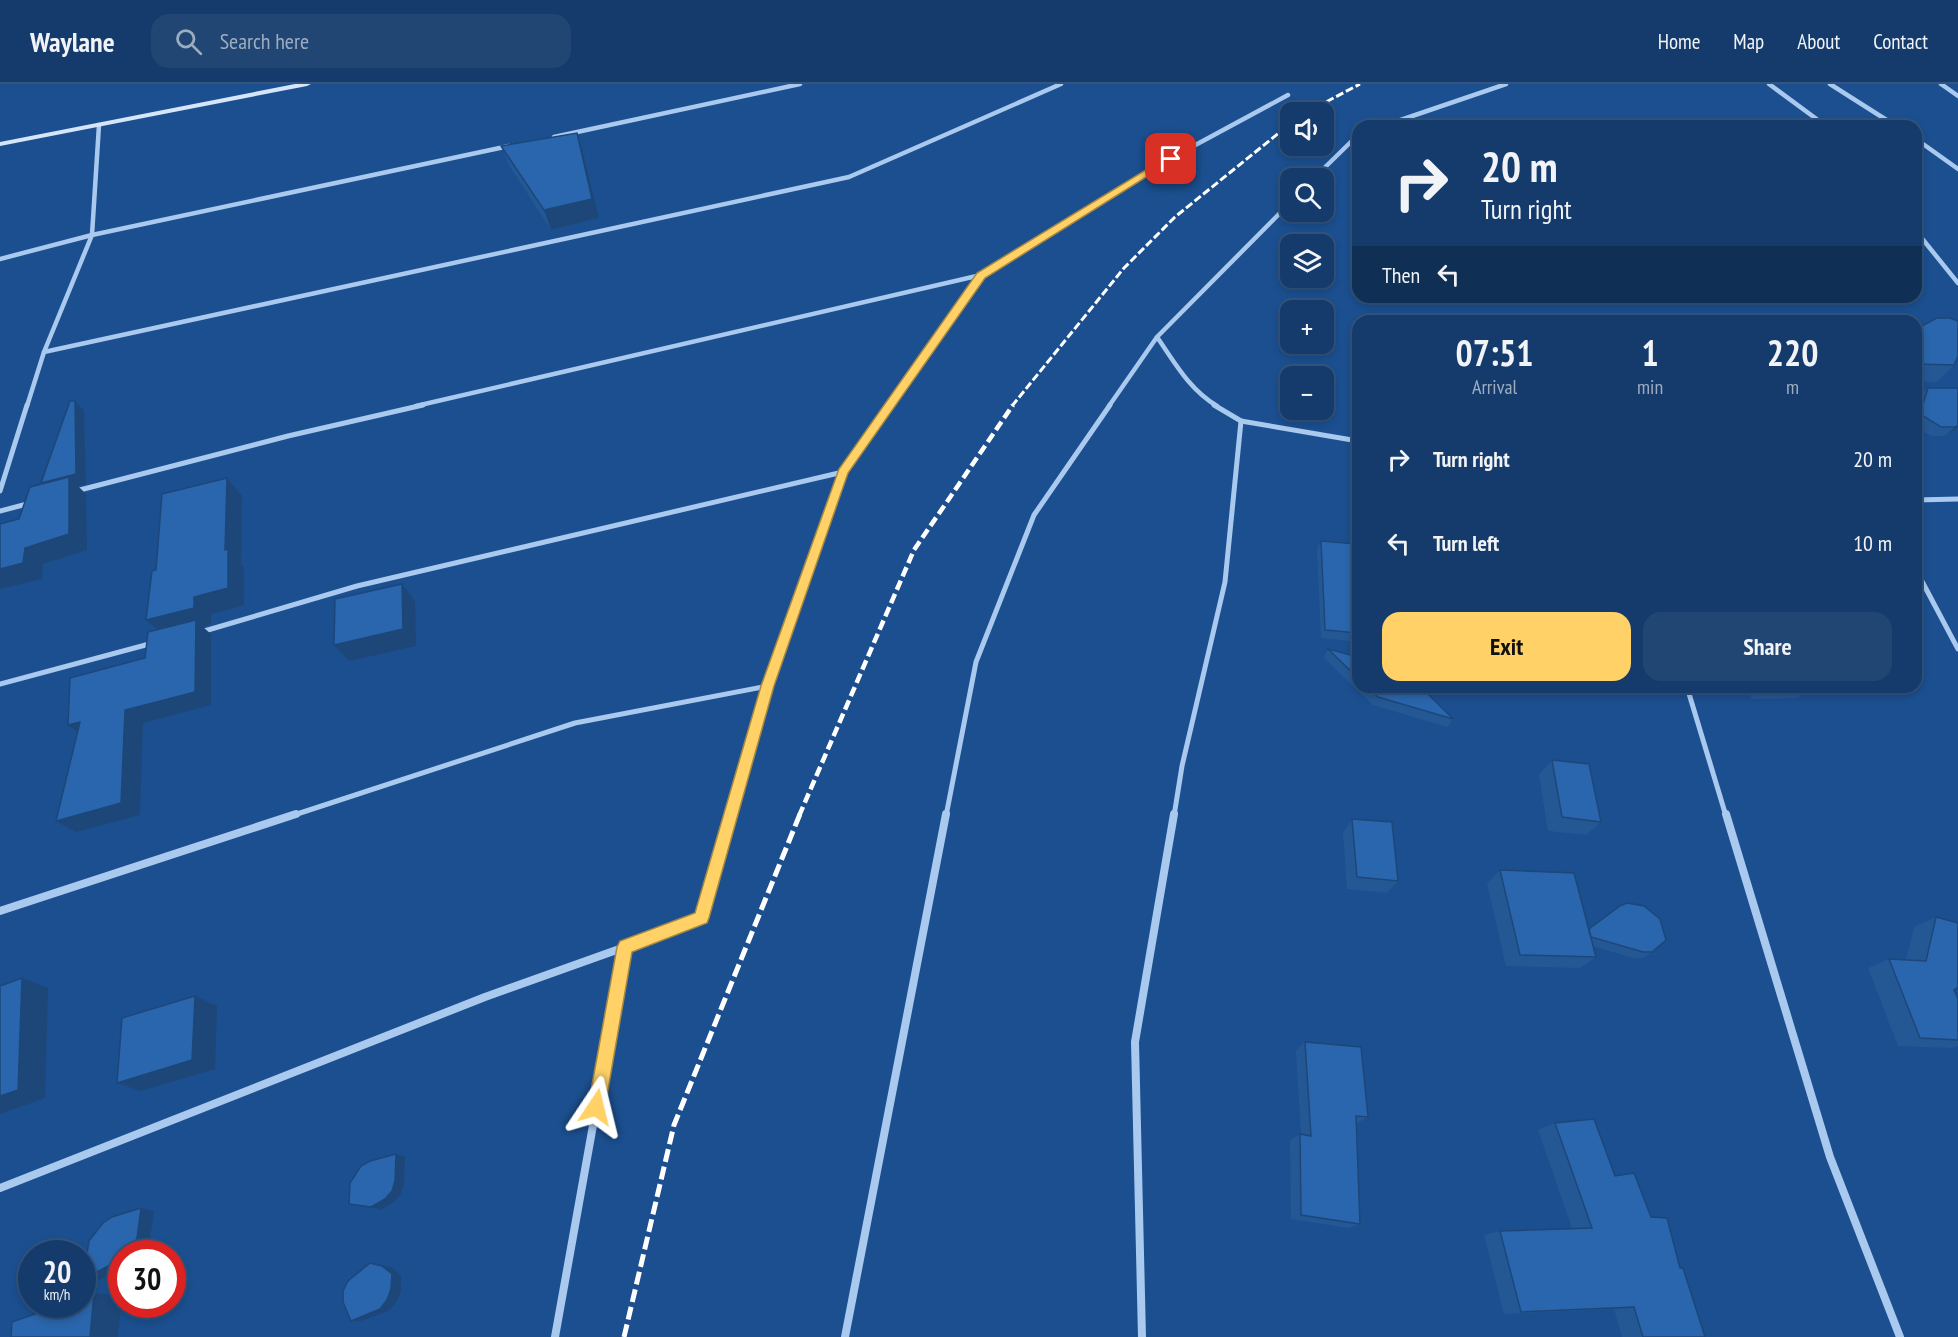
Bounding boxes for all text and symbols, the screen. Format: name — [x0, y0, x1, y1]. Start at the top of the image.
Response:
search box — [151, 14, 571, 68]
text: Waylane — [30, 23, 115, 60]
icon: search — [172, 25, 205, 58]
text: Search here — [220, 27, 309, 55]
text: Home — [1658, 28, 1700, 55]
text: Map — [1733, 28, 1764, 55]
text: About — [1797, 28, 1840, 55]
text: Contact — [1873, 28, 1928, 55]
map controls — [1280, 102, 1334, 420]
button: sound — [1280, 102, 1334, 156]
pin — [1145, 133, 1196, 184]
text: 20 m — [1481, 139, 1558, 194]
icon: arrive — [1154, 142, 1187, 175]
icon: right — [1382, 144, 1460, 222]
button: search — [1280, 168, 1334, 222]
text: Turn right — [1481, 192, 1572, 226]
button: layers — [1280, 234, 1334, 288]
icon: left — [1432, 258, 1465, 291]
text: Then — [1382, 261, 1420, 289]
button: + — [1280, 300, 1334, 354]
text: 07:51 — [1456, 329, 1533, 376]
text: 1 — [1641, 329, 1659, 376]
text: 220 — [1767, 329, 1818, 376]
button: − — [1280, 366, 1334, 420]
text: Arrival — [1472, 374, 1517, 400]
text: min — [1637, 374, 1663, 400]
text: m — [1786, 374, 1799, 400]
icon: right — [1382, 443, 1415, 476]
text: Turn right — [1433, 445, 1510, 473]
text: 20 m — [1853, 445, 1892, 473]
icon: left — [1382, 527, 1415, 560]
text: Turn left — [1433, 529, 1499, 557]
text: 10 m — [1853, 529, 1892, 557]
button: Exit — [1382, 612, 1631, 681]
button: Share — [1643, 612, 1892, 681]
position arrow — [564, 1075, 628, 1139]
speed limit sign: 30 — [108, 1240, 186, 1318]
text: 20 — [43, 1252, 71, 1291]
text: km/h — [44, 1285, 70, 1304]

